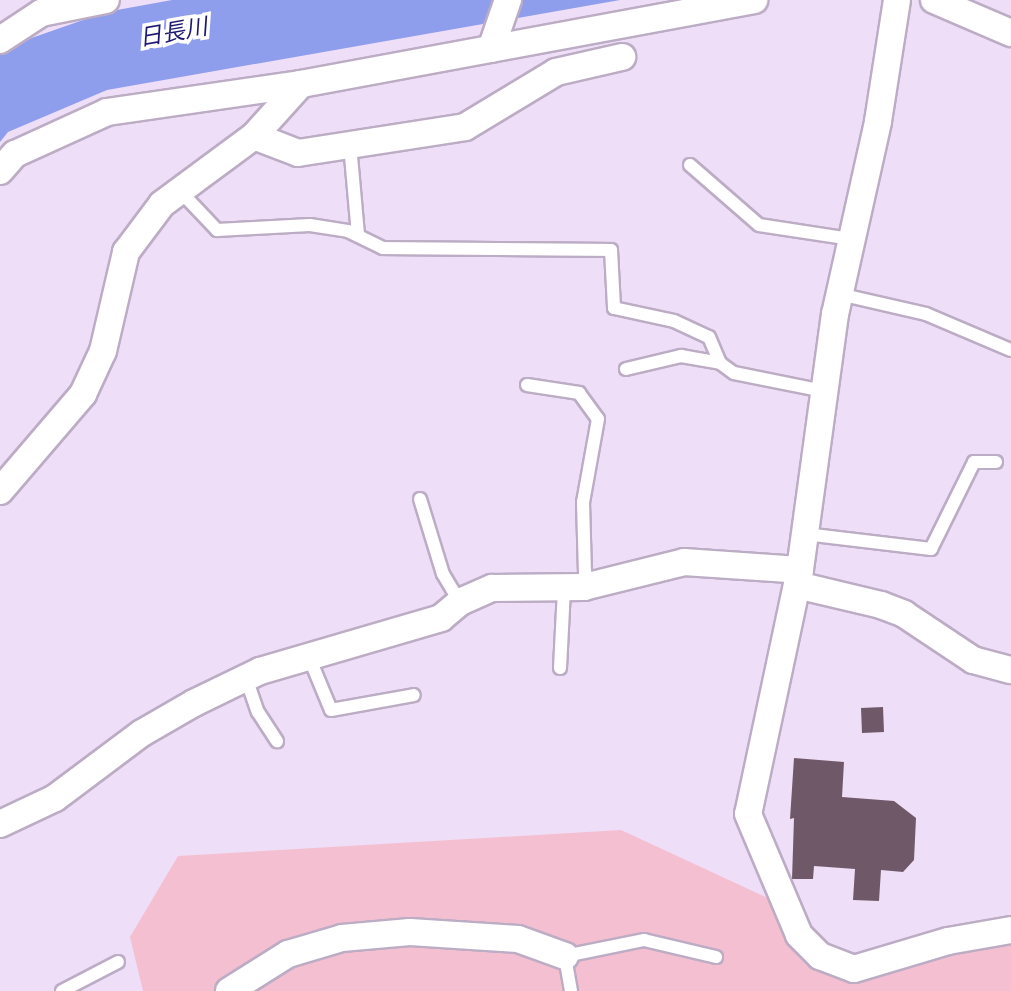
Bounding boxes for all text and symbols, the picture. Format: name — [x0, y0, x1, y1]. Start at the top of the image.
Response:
water label: 日長川 — [137, 11, 209, 51]

